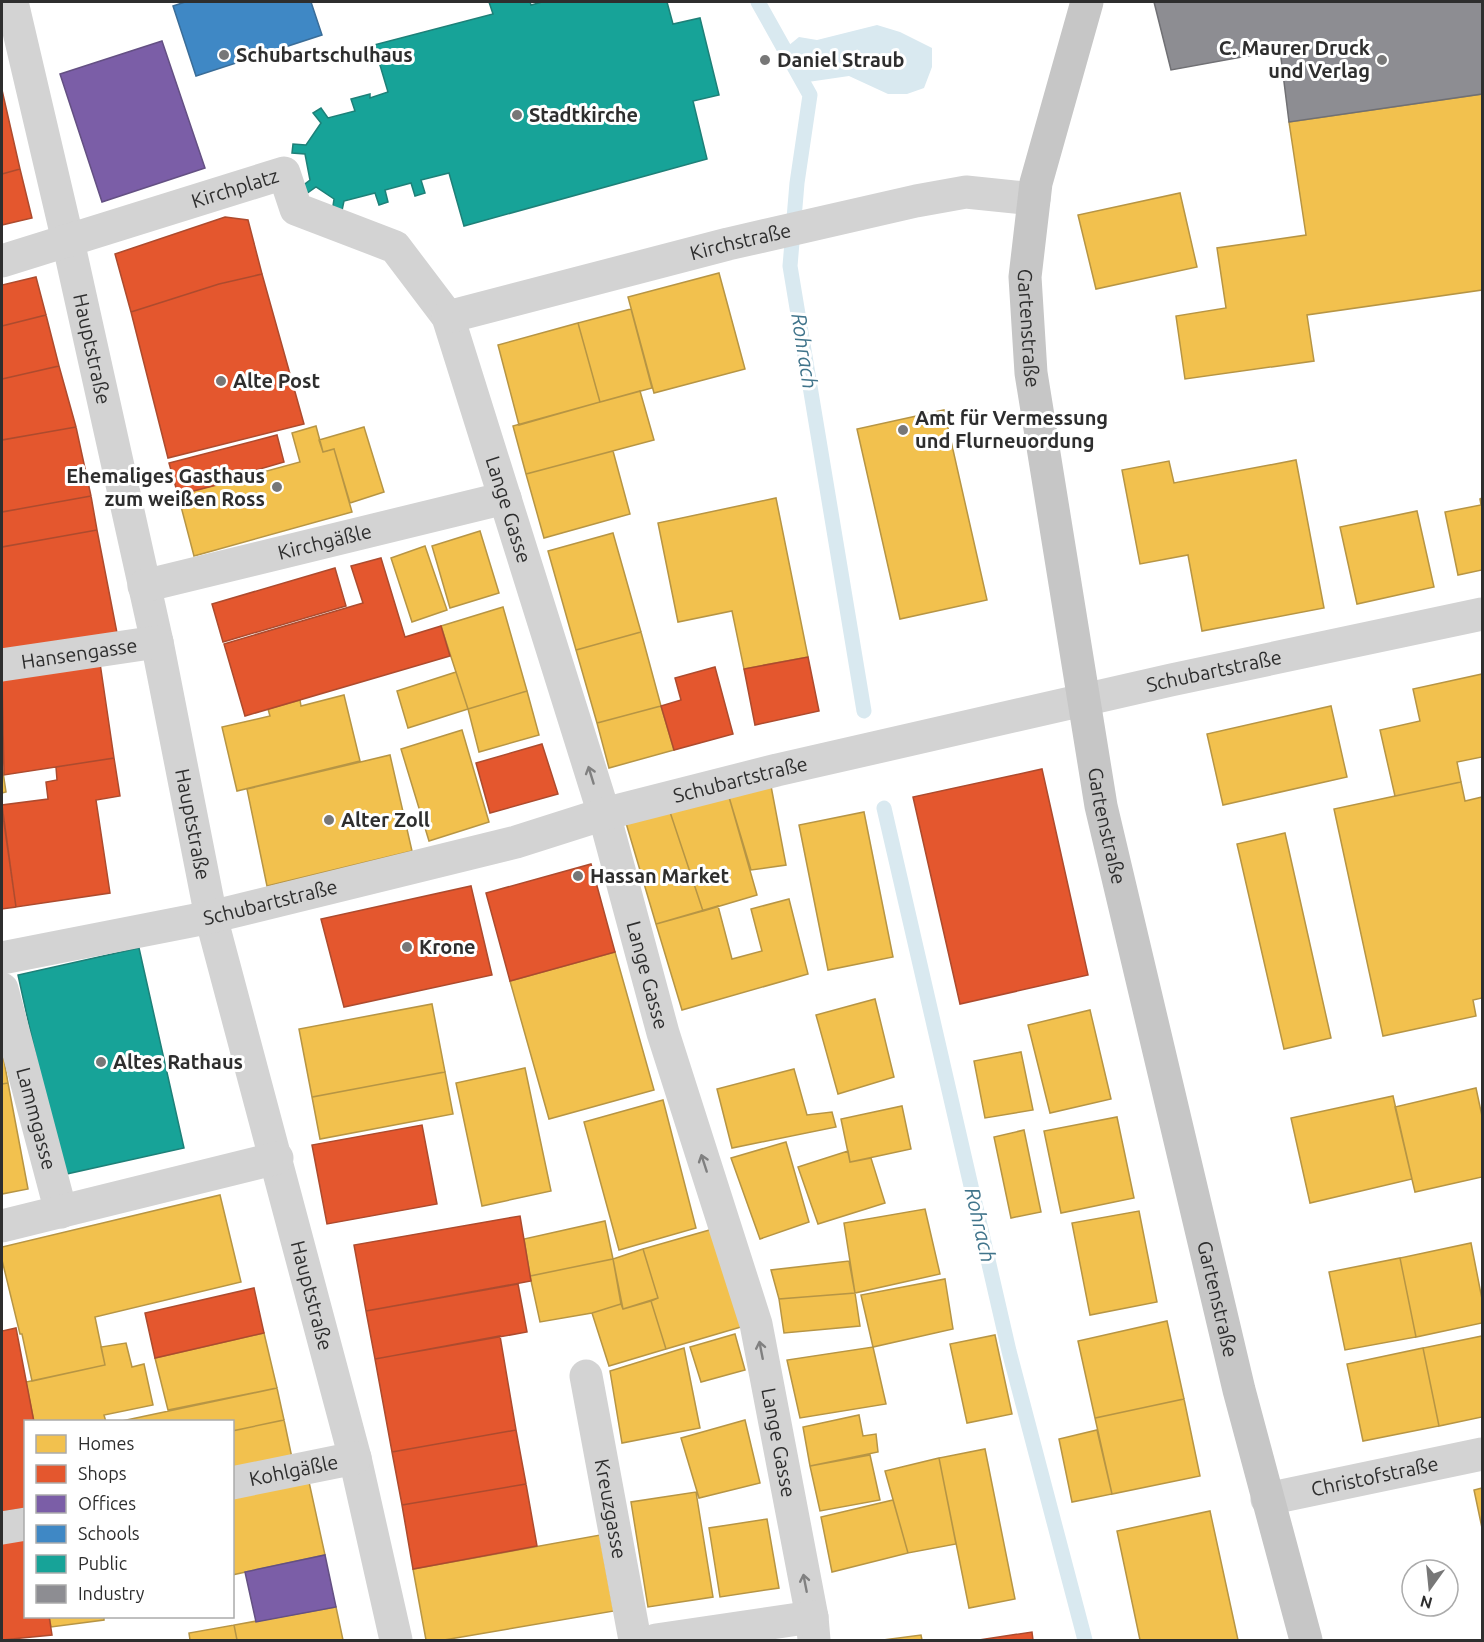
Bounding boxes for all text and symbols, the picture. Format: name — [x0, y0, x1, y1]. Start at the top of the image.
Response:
place label: C. Maurer Druck und Verlag — [1219, 36, 1370, 82]
place label: Schubartschulhaus — [236, 43, 413, 66]
marker: Schubartschulhaus — [217, 48, 231, 62]
place label: Daniel Straub — [777, 48, 905, 71]
marker: Daniel Straub — [758, 53, 772, 67]
marker: C. Maurer Druck und Verlag — [1375, 53, 1389, 67]
place label: Stadtkirche — [529, 103, 638, 126]
marker: Stadtkirche — [510, 108, 524, 122]
street label: Kirchplatz — [188, 163, 281, 212]
street label: Kirchstraße — [687, 218, 793, 264]
street label: Gartenstraße — [1013, 268, 1045, 389]
street label: Hauptstraße — [69, 291, 116, 406]
water label: Rohrach — [787, 311, 823, 390]
place label: Alte Post — [233, 369, 321, 392]
marker: Alte Post — [214, 374, 228, 388]
place label: Amt für Vermessung und Flurneuordung — [915, 406, 1108, 452]
marker: Amt für Vermessung und Flurneuordung — [896, 423, 910, 437]
street label: Lange Gasse — [481, 453, 537, 566]
place label: Ehemaliges Gasthaus zum weißen Ross — [66, 464, 265, 510]
marker: Ehemaliges Gasthaus zum weißen Ross — [270, 480, 284, 494]
street label: Kirchgäßle — [275, 519, 374, 564]
street label: Hansengasse — [20, 633, 139, 673]
street label: Schubartstraße — [1144, 645, 1284, 696]
street label: Schubartstraße — [671, 751, 810, 807]
one-way arrow — [585, 766, 596, 785]
street label: Gartenstraße — [1084, 766, 1131, 886]
street label: Hauptstraße — [171, 767, 215, 882]
place label: Alter Zoll — [341, 808, 430, 831]
marker: Alter Zoll — [322, 813, 336, 827]
place label: Hassan Market — [590, 864, 730, 887]
marker: Hassan Market — [571, 869, 585, 883]
street label: Schubartstraße — [201, 874, 340, 929]
street label: Lange Gasse — [622, 918, 673, 1032]
place label: Krone — [419, 935, 476, 958]
marker: Krone — [400, 940, 414, 954]
place label: Altes Rathaus — [113, 1050, 243, 1073]
marker: Altes Rathaus — [94, 1055, 108, 1069]
street label: Lammgasse — [12, 1065, 61, 1172]
one-way arrow — [698, 1154, 709, 1173]
water label: Rohrach — [961, 1185, 1001, 1265]
street label: Hauptstraße — [287, 1238, 338, 1353]
street label: Gartenstraße — [1193, 1238, 1243, 1359]
one-way arrow — [755, 1341, 766, 1360]
street label: Lange Gasse — [757, 1386, 801, 1499]
legend — [24, 1420, 234, 1618]
text: Homes — [78, 1433, 135, 1453]
street label: Kohlgäßle — [247, 1450, 340, 1490]
street label: Christofstraße — [1309, 1451, 1440, 1500]
street label: Kreuzgasse — [591, 1457, 632, 1561]
text: Shops — [78, 1463, 127, 1483]
text: Offices — [78, 1493, 136, 1513]
text: Schools — [78, 1523, 140, 1543]
text: Public — [78, 1553, 127, 1573]
north arrow — [1400, 1558, 1460, 1618]
one-way arrow — [799, 1573, 810, 1593]
text: Industry — [78, 1583, 145, 1603]
text: N — [1418, 1592, 1434, 1613]

